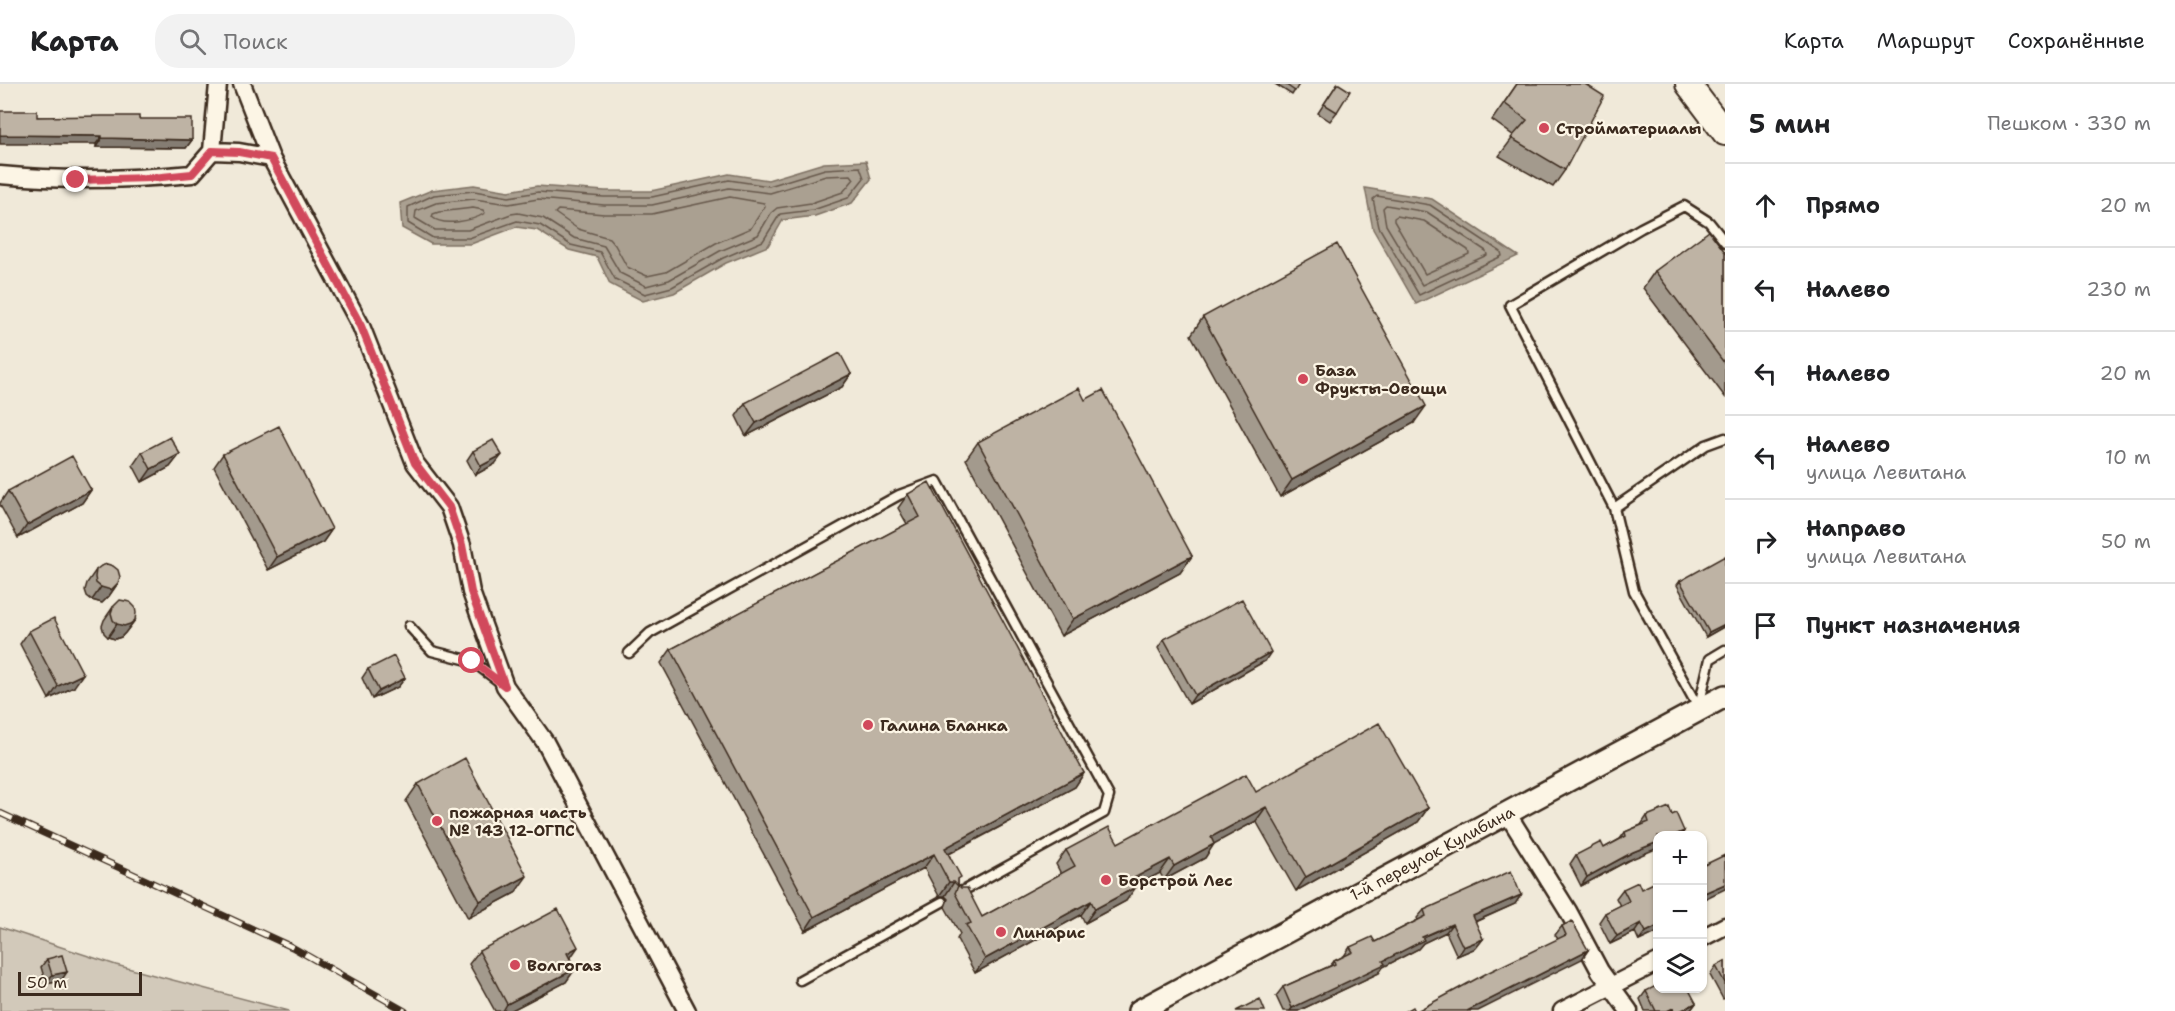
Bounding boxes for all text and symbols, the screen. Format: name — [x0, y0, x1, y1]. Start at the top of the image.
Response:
search box — [155, 14, 575, 68]
text: Карта — [30, 22, 119, 60]
icon: search — [176, 25, 209, 58]
text: Поиск — [224, 27, 288, 56]
text: Карта — [1784, 27, 1844, 55]
text: Маршрут — [1877, 27, 1975, 55]
text: Сохранённые — [2008, 27, 2145, 55]
text: 5 мин — [1749, 106, 1830, 141]
text: Пешком · 330 m — [1987, 110, 2151, 136]
place label: Стройматериалы — [1556, 118, 1702, 139]
marker: Стройматериалы — [1537, 121, 1551, 135]
route end — [62, 166, 88, 192]
icon: ahead — [1749, 189, 1782, 222]
text: Прямо — [1806, 191, 1880, 220]
text: 20 m — [2100, 192, 2151, 218]
icon: left — [1749, 273, 1782, 306]
text: Налево — [1806, 275, 1890, 304]
text: 230 m — [2086, 276, 2151, 302]
icon: left — [1749, 357, 1782, 390]
text: Налево — [1806, 359, 1890, 388]
place label: База Фрукты-Овощи — [1315, 360, 1447, 399]
text: 20 m — [2100, 360, 2151, 386]
marker: База Фрукты-Овощи — [1296, 372, 1310, 386]
text: Налево — [1806, 430, 1890, 459]
icon: left — [1749, 441, 1782, 474]
text: 10 m — [2105, 444, 2151, 470]
text: улица Левитана — [1806, 459, 1966, 485]
text: Направо — [1806, 514, 1906, 543]
icon: right — [1749, 525, 1782, 558]
text: 50 m — [2101, 528, 2151, 554]
text: улица Левитана — [1806, 543, 1966, 569]
icon: arrive — [1749, 609, 1782, 642]
text: Пункт назначения — [1806, 611, 2020, 640]
route start — [458, 647, 484, 673]
place label: Галина Бланка — [880, 715, 1008, 736]
marker: Галина Бланка — [861, 718, 875, 732]
street label: 1-й переулок Кулибина — [1346, 801, 1518, 906]
place label: пожарная часть № 143 12-ОГПС — [449, 802, 587, 841]
marker: пожарная часть № 143 12-ОГПС — [430, 814, 444, 828]
map controls — [1653, 831, 1707, 993]
button: + — [1653, 831, 1707, 885]
place label: Борстрой Лес — [1118, 870, 1233, 891]
marker: Борстрой Лес — [1099, 873, 1113, 887]
button: − — [1653, 885, 1707, 939]
place label: Линарис — [1013, 922, 1085, 943]
marker: Линарис — [994, 925, 1008, 939]
button: layers — [1653, 939, 1707, 993]
place label: Волгогаз — [527, 955, 602, 976]
marker: Волгогаз — [508, 958, 522, 972]
scale bar — [18, 969, 142, 996]
text: 50 m — [27, 972, 67, 993]

